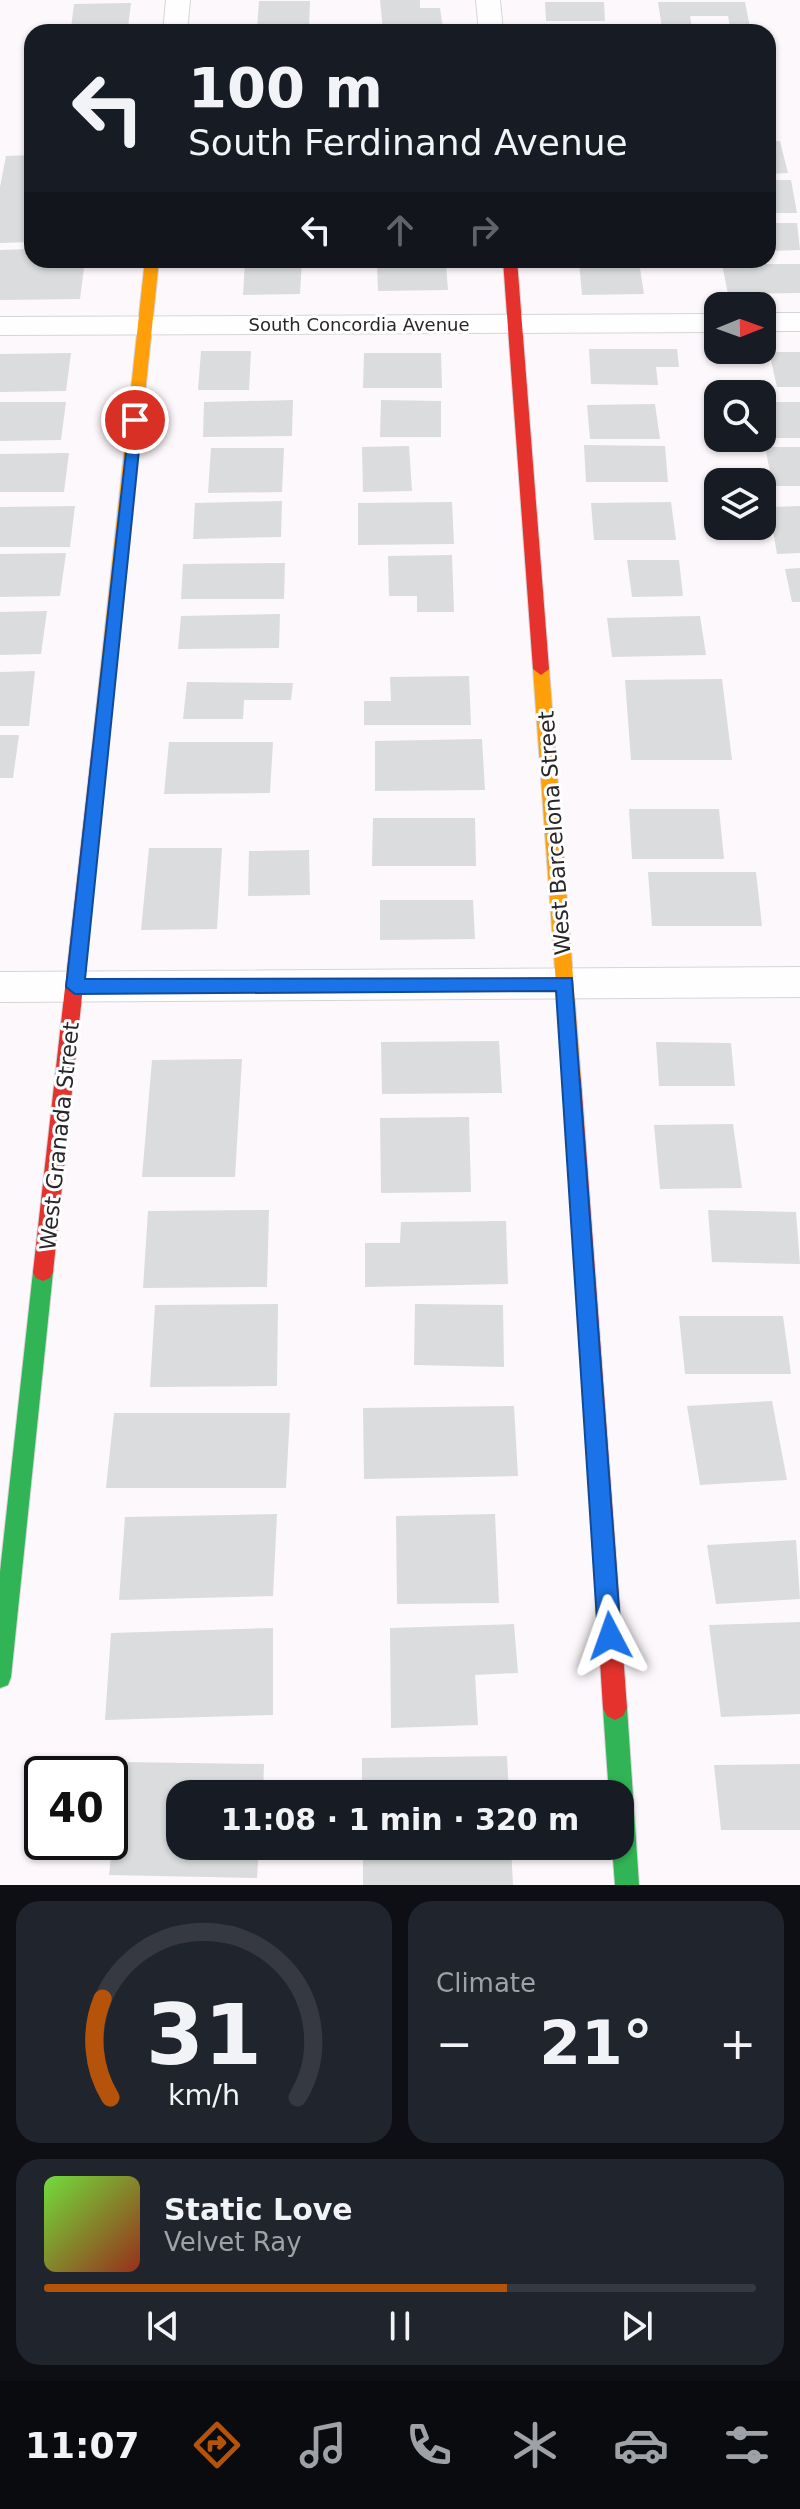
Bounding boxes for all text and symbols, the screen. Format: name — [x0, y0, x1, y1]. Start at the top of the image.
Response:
text: 100 m — [188, 55, 383, 120]
icon: left — [56, 56, 160, 160]
text: South Ferdinand Avenue — [188, 122, 628, 163]
icon: left — [294, 208, 338, 252]
icon: ahead — [378, 208, 422, 252]
icon: right — [462, 208, 506, 252]
north arrow — [704, 292, 776, 364]
map controls — [704, 292, 776, 540]
street label: South Concordia Avenue — [248, 314, 470, 335]
button: search — [704, 380, 776, 452]
pin — [101, 386, 169, 454]
icon: arrive — [113, 398, 157, 442]
button: layers — [704, 468, 776, 540]
street label: West Barcelona Street — [533, 710, 576, 956]
street label: West Granada Street — [35, 1020, 84, 1251]
position arrow — [568, 1594, 652, 1678]
speed limit sign: 40 — [24, 1756, 128, 1860]
text: 11:08 · 1 min · 320 m — [221, 1802, 579, 1837]
text: Climate — [436, 1968, 536, 1998]
text: 31 — [146, 1987, 262, 2084]
text: 21° — [539, 2008, 653, 2078]
text: − — [436, 2018, 473, 2069]
text: + — [719, 2018, 756, 2069]
text: km/h — [168, 2078, 240, 2112]
text: Static Love — [164, 2192, 353, 2227]
text: Velvet Ray — [164, 2227, 302, 2257]
icon: previous — [141, 2304, 185, 2348]
icon: pause — [378, 2304, 422, 2348]
icon: next — [615, 2304, 659, 2348]
icon: directions — [189, 2417, 245, 2473]
icon: music — [295, 2417, 351, 2473]
icon: phone — [401, 2417, 457, 2473]
icon: climate — [507, 2417, 563, 2473]
icon: car — [613, 2417, 669, 2473]
icon: filters — [719, 2417, 775, 2473]
text: 11:07 — [25, 2425, 140, 2466]

